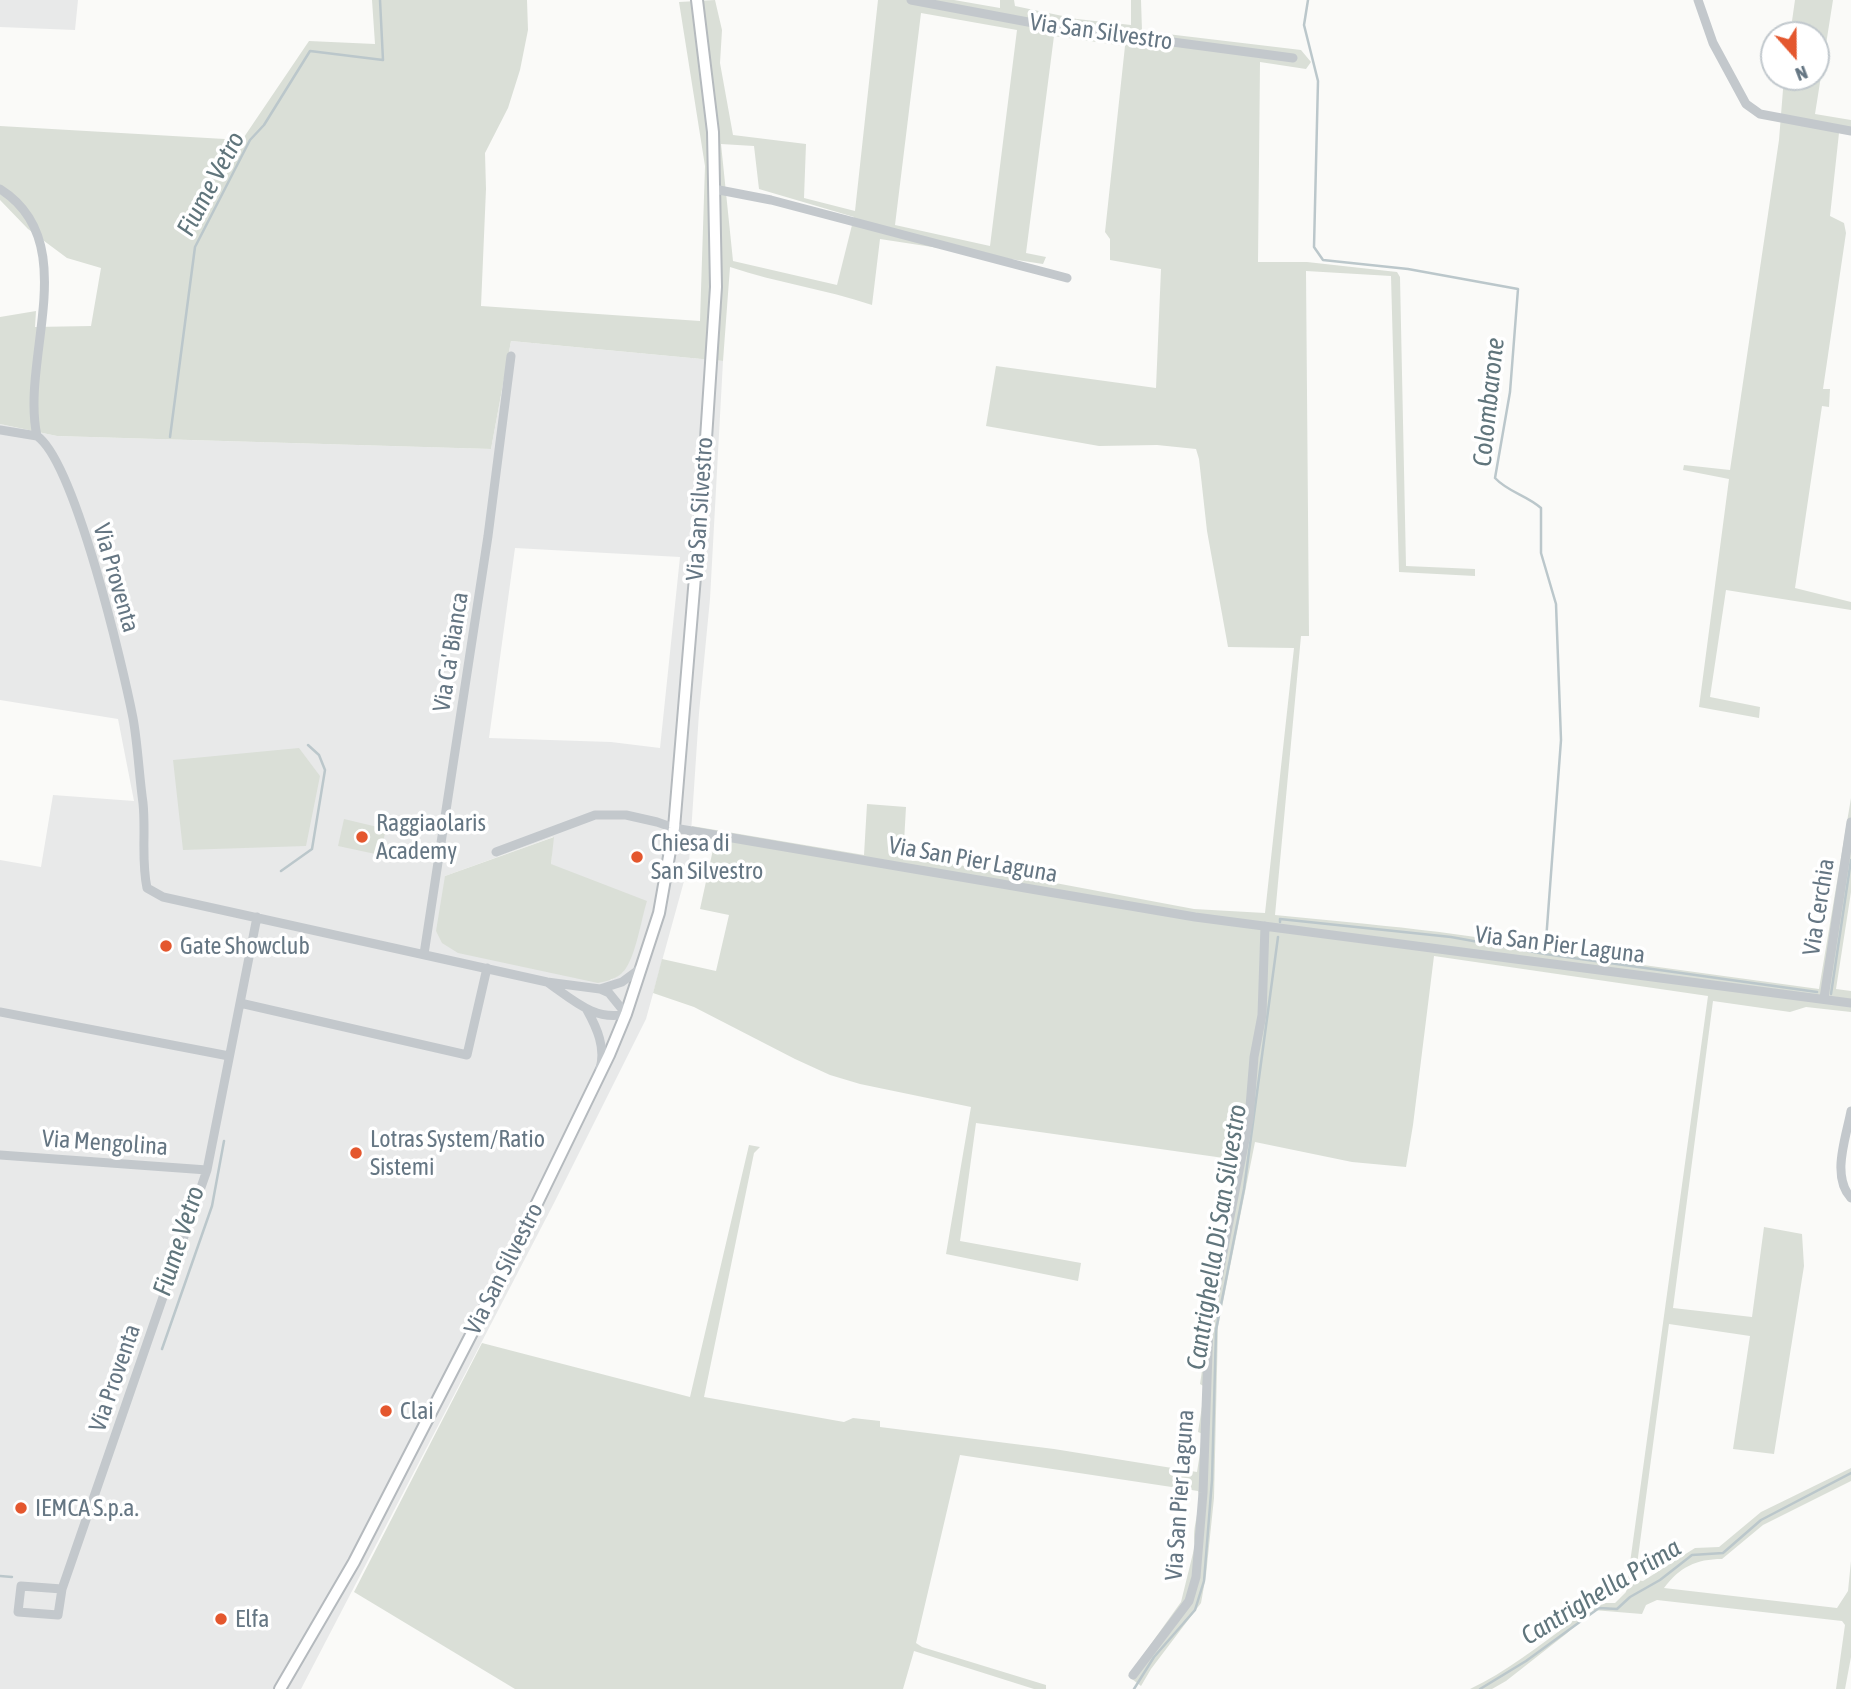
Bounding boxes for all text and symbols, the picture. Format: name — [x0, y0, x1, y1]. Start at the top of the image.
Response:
street label: Via San Silvestro — [1028, 8, 1174, 56]
north arrow — [1760, 21, 1830, 91]
text: N — [1793, 61, 1811, 86]
water label: Fiume Vetro — [171, 127, 251, 241]
water label: Colombarone — [1467, 336, 1511, 468]
street label: Via San Silvestro — [681, 436, 719, 582]
street label: Via Proventa — [87, 520, 145, 636]
street label: Via Ca' Bianca — [427, 590, 475, 714]
place label: Raggiaolaris Academy — [376, 809, 486, 865]
marker: Raggiaolaris Academy — [354, 829, 370, 845]
place label: Chiesa di San Silvestro — [651, 829, 763, 885]
street label: Via San Pier Laguna — [886, 831, 1060, 889]
marker: Chiesa di San Silvestro — [629, 849, 645, 865]
street label: Via Cerchia — [1797, 856, 1841, 958]
street label: Via San Pier Laguna — [1473, 920, 1647, 970]
place label: Gate Showclub — [180, 932, 310, 960]
marker: Gate Showclub — [158, 938, 174, 954]
water label: Cantrighella Di San Silvestro — [1181, 1102, 1253, 1372]
street label: Via Mengolina — [41, 1124, 169, 1162]
place label: Lotras System/Ratio Sistemi — [370, 1125, 545, 1181]
marker: Lotras System/Ratio Sistemi — [348, 1145, 364, 1161]
water label: Fiume Vetro — [147, 1182, 211, 1300]
street label: Via San Silvestro — [459, 1198, 549, 1340]
street label: Via Proventa — [83, 1320, 147, 1436]
place label: Clai — [400, 1397, 434, 1425]
marker: Clai — [378, 1403, 394, 1419]
street label: Via San Pier Laguna — [1160, 1409, 1200, 1581]
place label: IEMCA S.p.a. — [35, 1494, 139, 1522]
marker: IEMCA S.p.a. — [13, 1500, 29, 1516]
water label: Cantrighella Prima — [1516, 1532, 1686, 1652]
place label: Elfa — [235, 1605, 269, 1633]
marker: Elfa — [213, 1611, 229, 1627]

